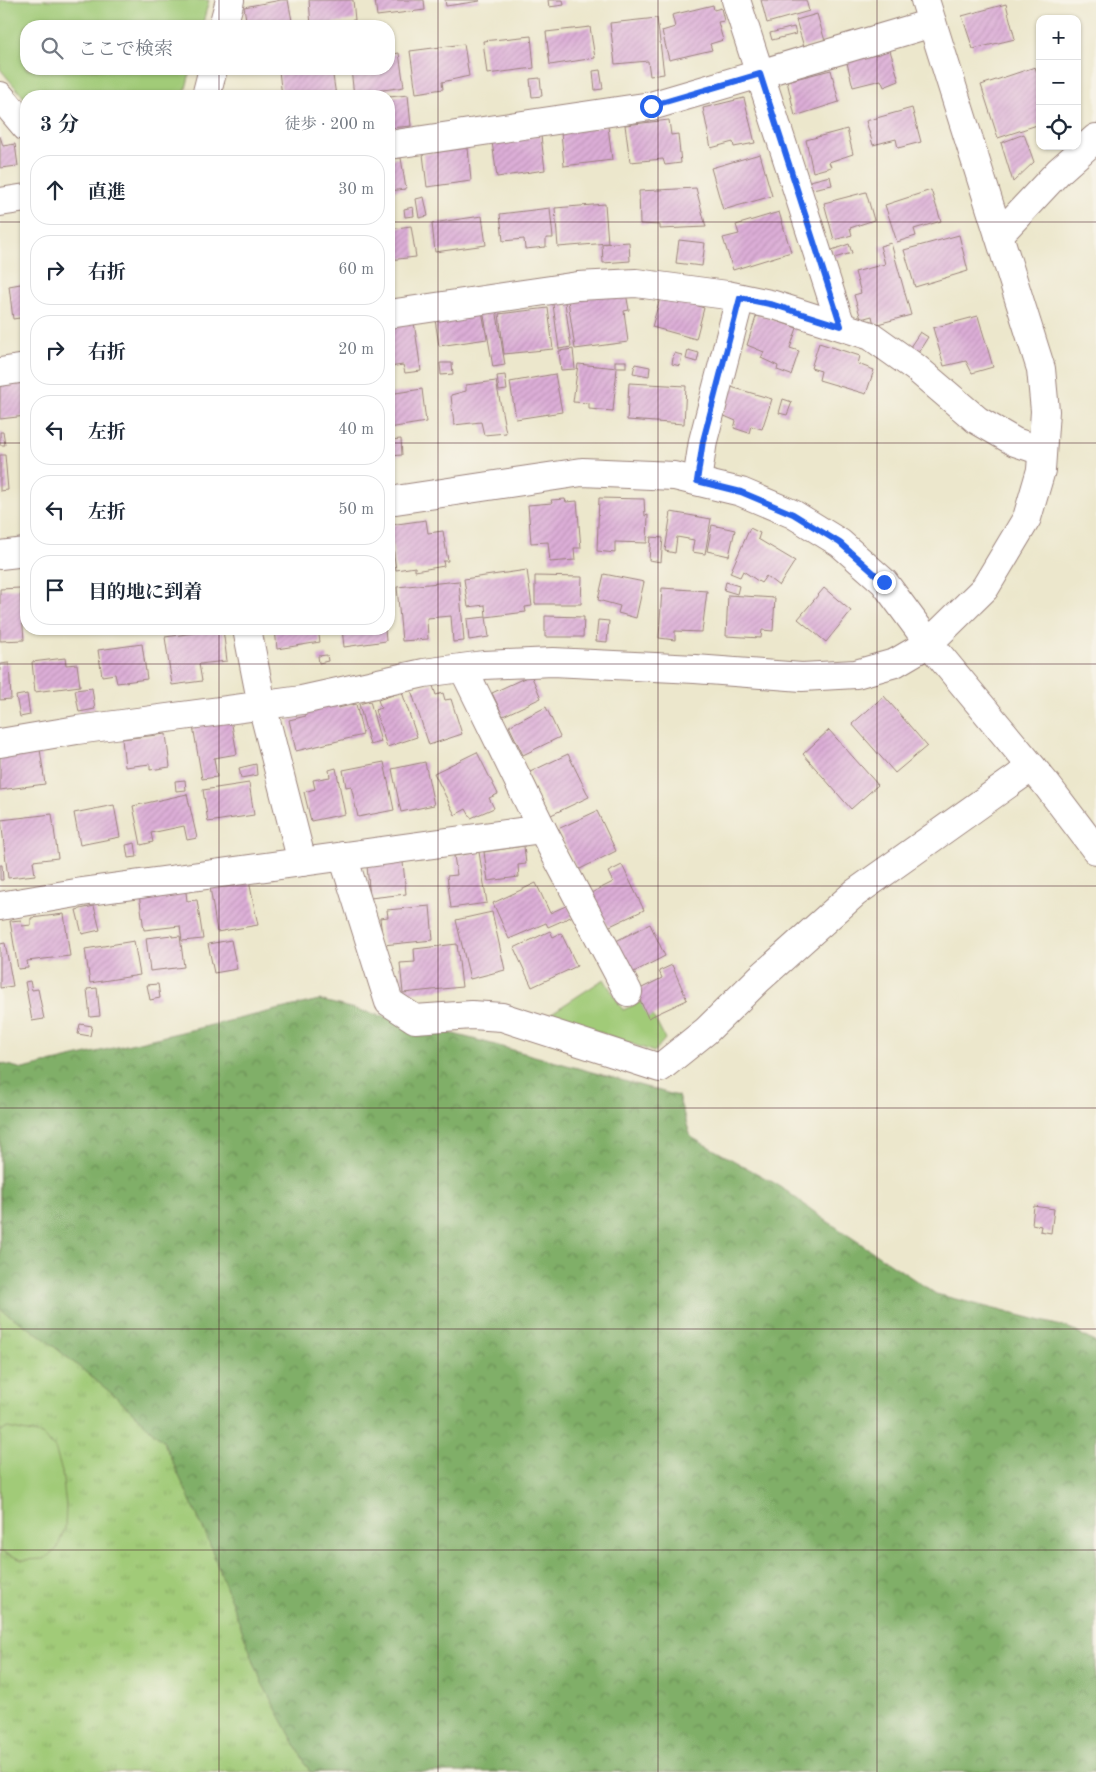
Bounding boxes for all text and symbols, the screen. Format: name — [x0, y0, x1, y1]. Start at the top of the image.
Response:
map controls — [1036, 15, 1081, 150]
button: + — [1036, 15, 1081, 60]
search box — [20, 20, 395, 75]
icon: search — [38, 34, 66, 62]
text: ここで検索 — [78, 41, 173, 60]
button: − — [1036, 60, 1081, 105]
route start — [640, 95, 663, 118]
button: locate — [1036, 105, 1081, 150]
text: 3 分 — [40, 115, 79, 136]
text: 徒歩 · 200 m — [285, 117, 375, 133]
icon: ahead — [41, 176, 69, 204]
text: 30 m — [338, 182, 374, 198]
text: 直進 — [88, 184, 126, 203]
icon: right — [41, 256, 69, 284]
text: 60 m — [338, 262, 374, 278]
text: 右折 — [88, 264, 126, 283]
icon: right — [41, 336, 69, 364]
text: 20 m — [338, 342, 374, 358]
text: 右折 — [88, 344, 126, 363]
icon: left — [41, 416, 69, 444]
text: 40 m — [338, 422, 374, 438]
text: 左折 — [88, 424, 126, 443]
icon: left — [41, 496, 69, 524]
text: 50 m — [338, 502, 374, 518]
text: 左折 — [88, 504, 126, 523]
route end — [873, 571, 896, 594]
icon: arrive — [41, 576, 69, 604]
text: 目的地に到着 — [88, 584, 202, 603]

